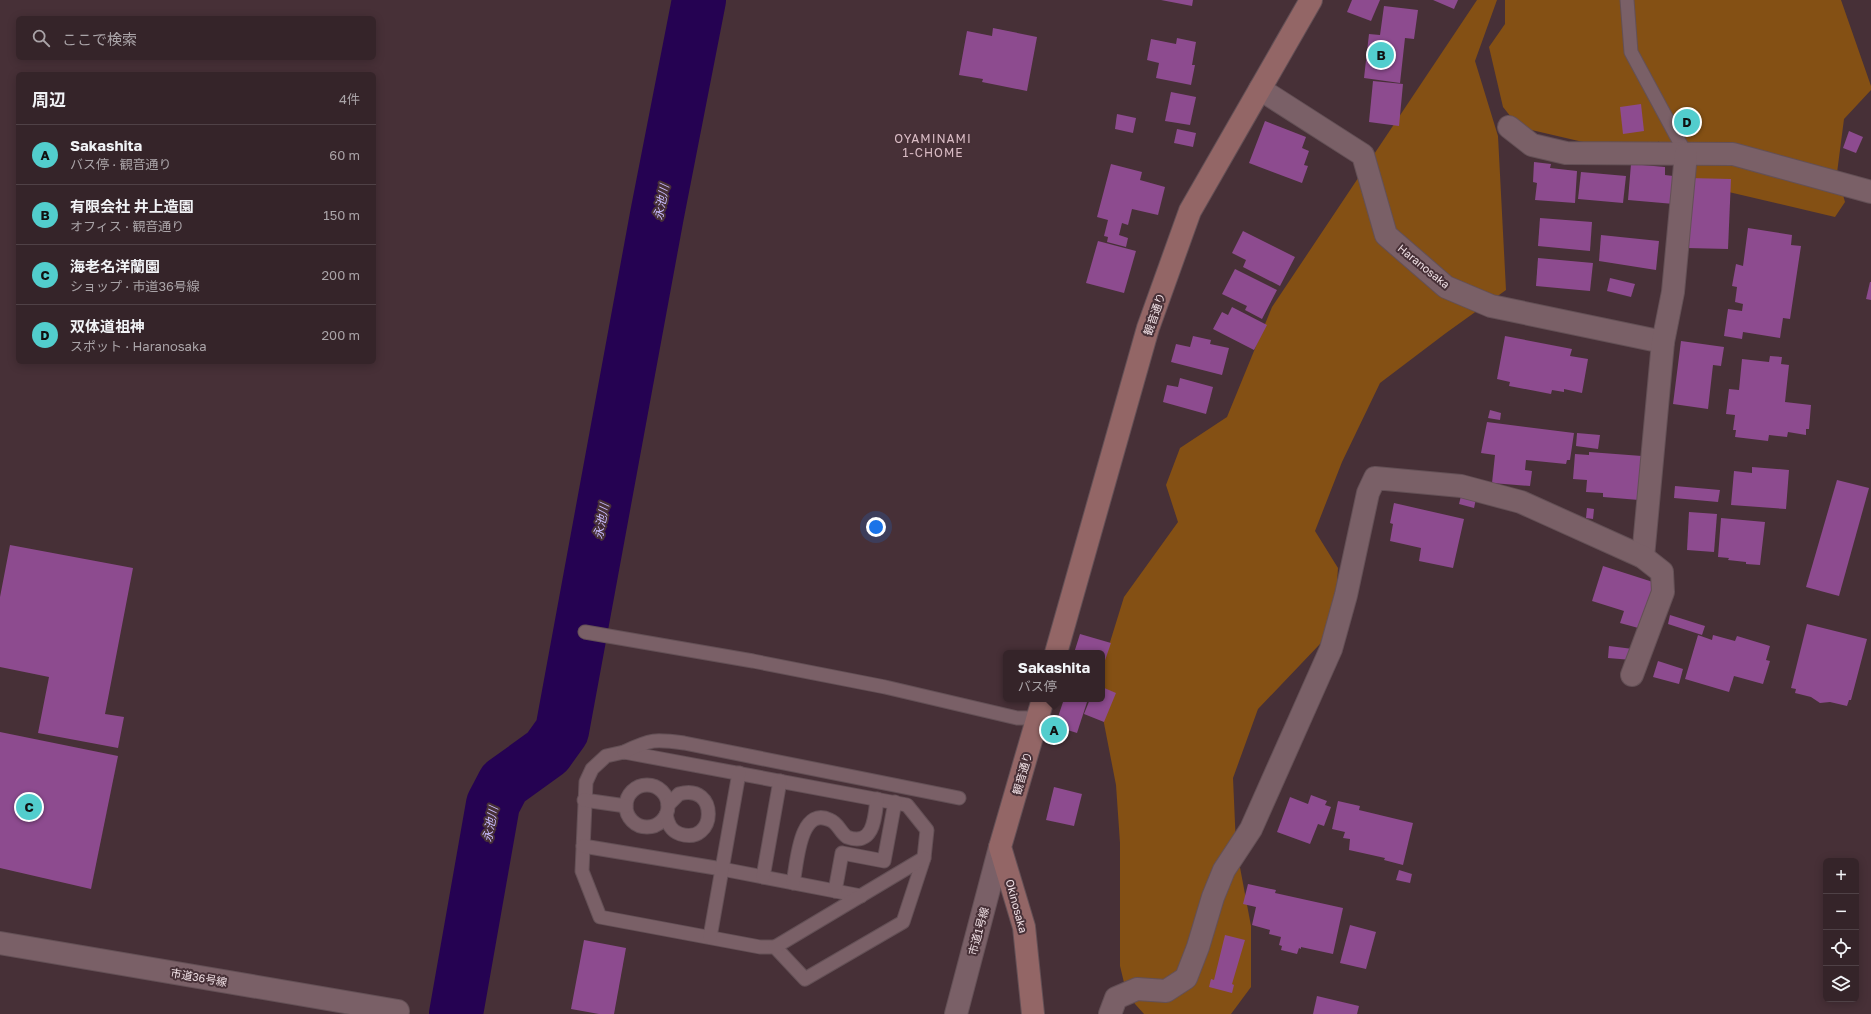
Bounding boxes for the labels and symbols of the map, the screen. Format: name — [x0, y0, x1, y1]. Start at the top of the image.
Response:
pin: B — [1368, 40, 1394, 70]
pin: D — [1674, 107, 1700, 137]
district label: OYAMINAMI 1-CHOME — [894, 131, 972, 160]
water label: 永池川 — [650, 181, 672, 221]
street label: Haranosaka — [1396, 241, 1452, 291]
street label: 観音通り — [1141, 291, 1167, 337]
water label: 永池川 — [590, 500, 612, 540]
your location — [866, 517, 886, 537]
pin: A — [1041, 715, 1067, 745]
street label: 観音通り — [1010, 750, 1034, 796]
pin: C — [16, 792, 42, 822]
water label: 永池川 — [479, 803, 501, 843]
street label: Okinosaka — [1004, 878, 1030, 934]
street label: 市道1号線 — [965, 905, 991, 957]
street label: 市道36号線 — [170, 966, 228, 988]

